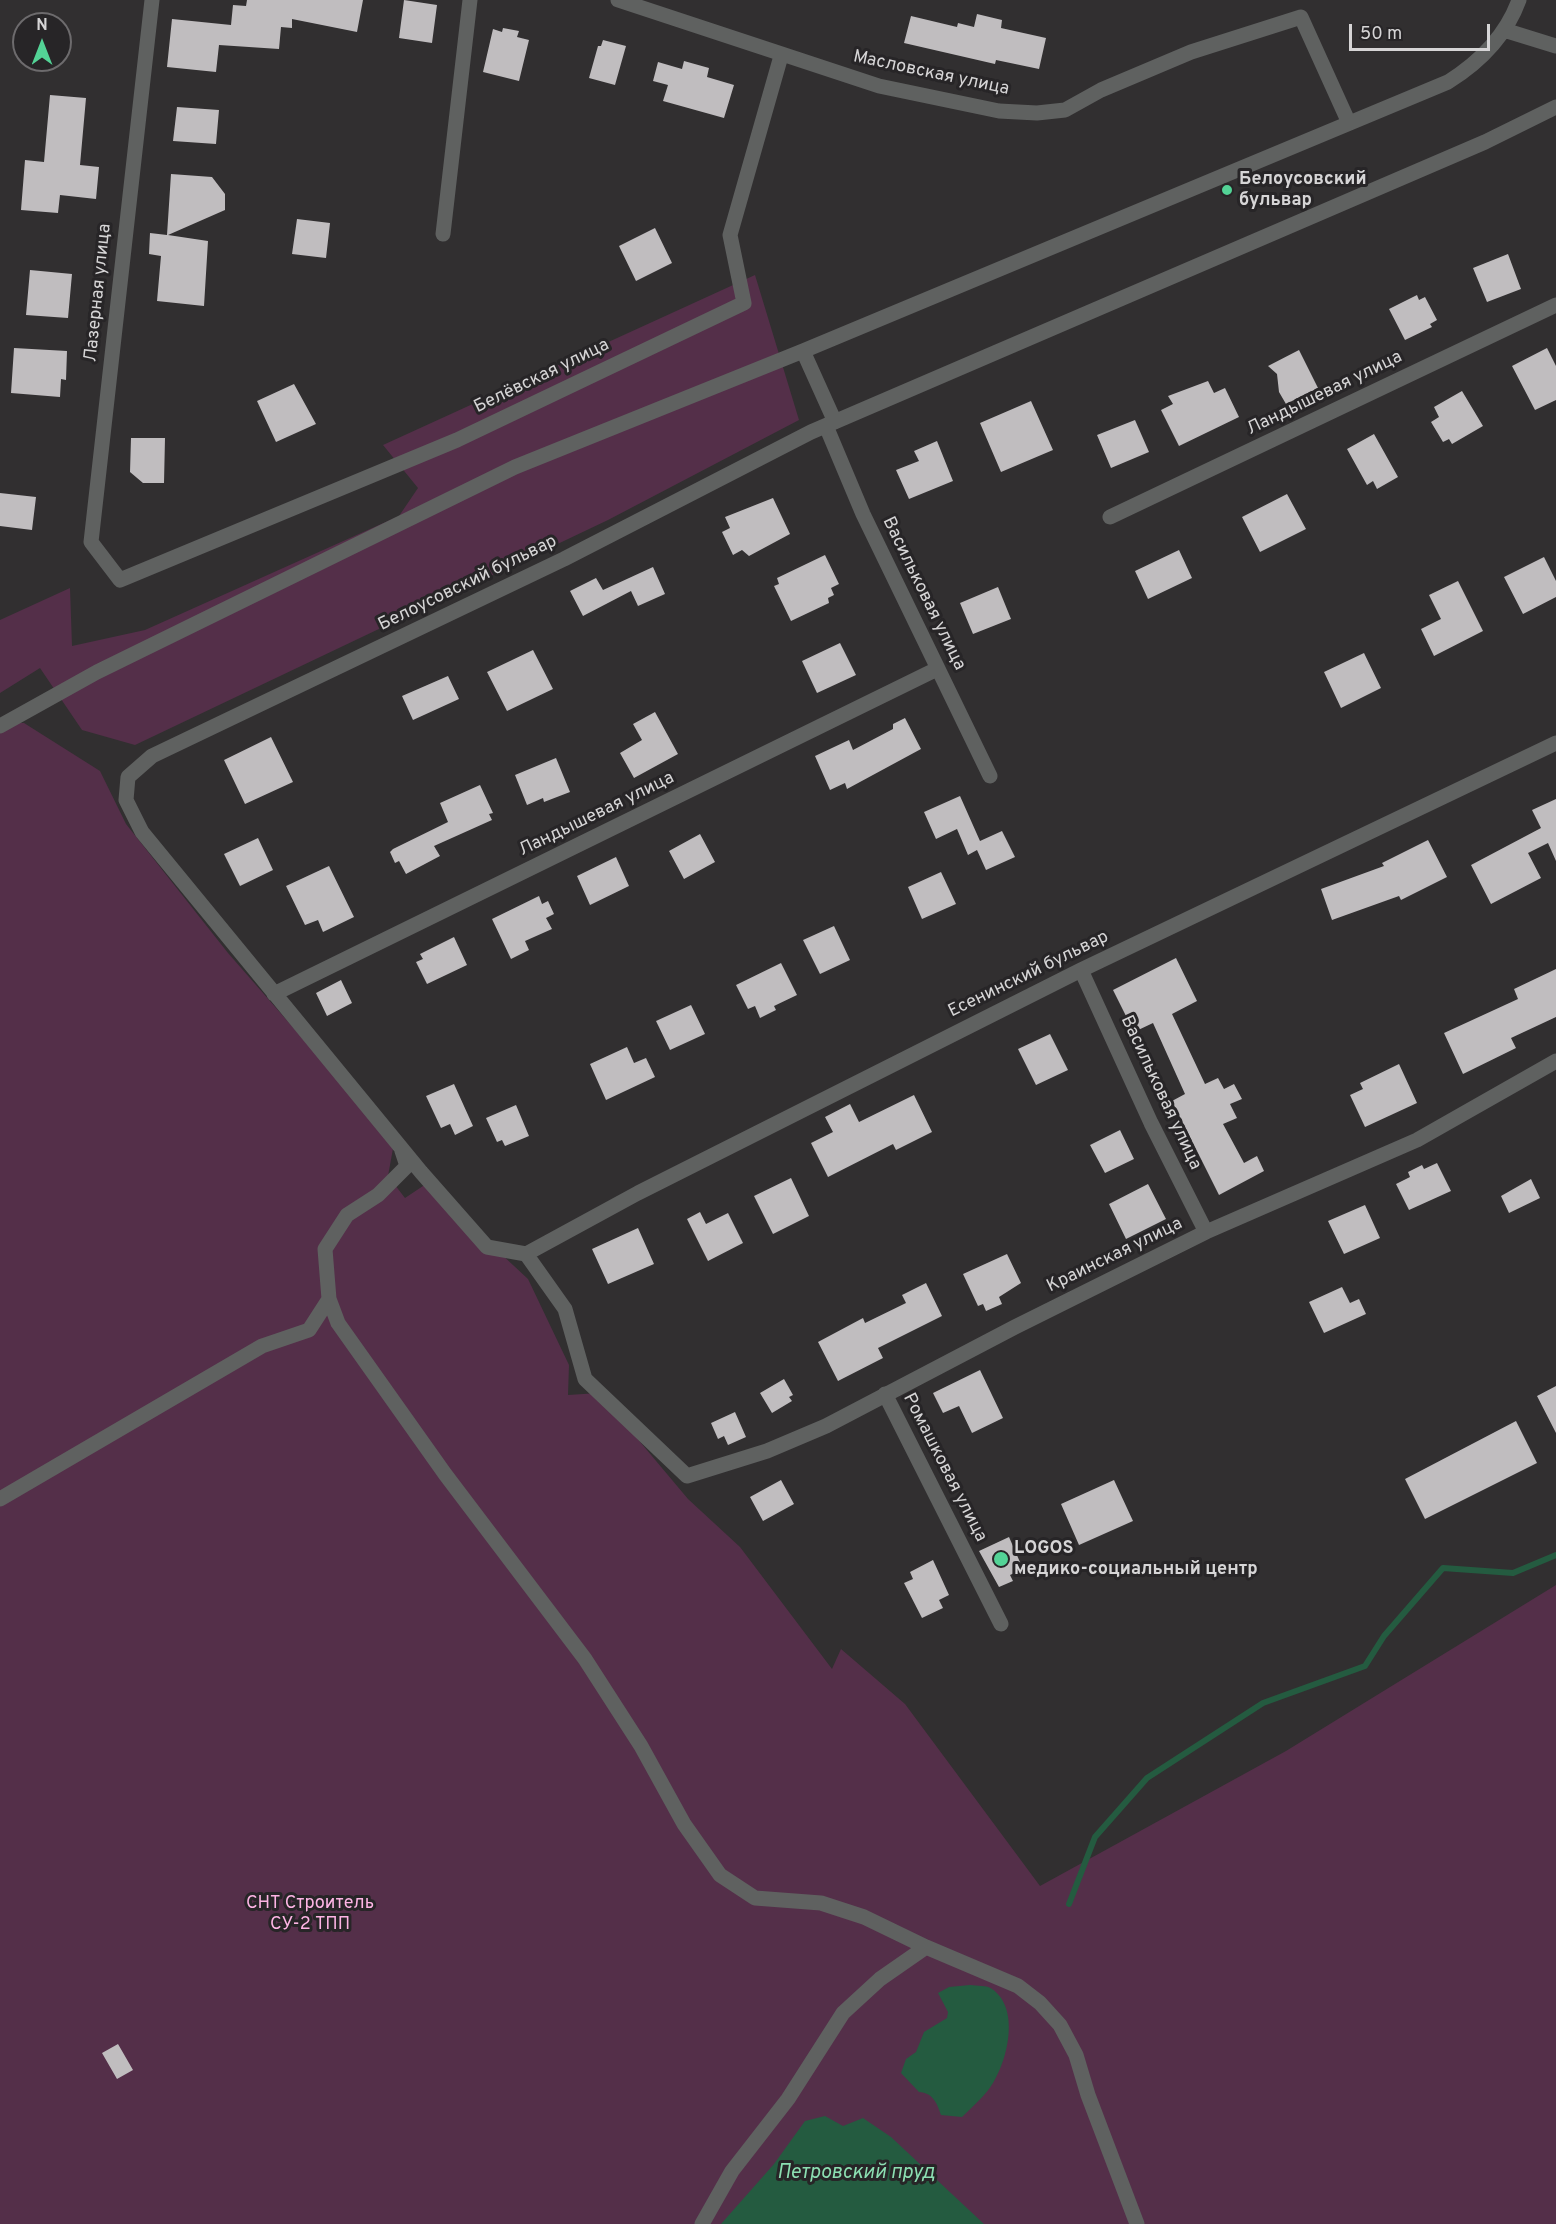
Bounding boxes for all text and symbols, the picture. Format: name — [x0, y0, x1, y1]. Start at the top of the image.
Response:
north arrow — [12, 12, 72, 72]
scale bar — [1352, 12, 1493, 50]
text: N — [36, 16, 48, 36]
text: 50 m — [1360, 23, 1402, 46]
street label: Масловская улица — [851, 47, 1011, 101]
place label: Белоусовский бульвар — [1239, 169, 1367, 212]
marker: Белоусовский бульвар — [1220, 183, 1234, 197]
street label: Лазерная улица — [81, 223, 117, 363]
street label: Белёвская улица — [471, 335, 613, 419]
street label: Ландышевая улица — [1244, 347, 1406, 441]
street label: Васильковая улица — [876, 514, 970, 674]
street label: Белоусовский бульвар — [375, 531, 561, 637]
street label: Ландышевая улица — [516, 768, 678, 862]
street label: Есенинский бульвар — [945, 927, 1113, 1023]
street label: Васильковая улица — [1115, 1012, 1205, 1174]
street label: Краинская улица — [1044, 1214, 1186, 1298]
street label: Ромашковая улица — [897, 1390, 991, 1546]
place label: LOGOS медико-социальный центр — [1014, 1538, 1258, 1580]
marker: LOGOS медико-социальный центр — [992, 1550, 1010, 1568]
park label: СНТ Строитель СУ-2 ТПП — [246, 1893, 374, 1936]
water label: Петровский пруд — [777, 2162, 935, 2186]

